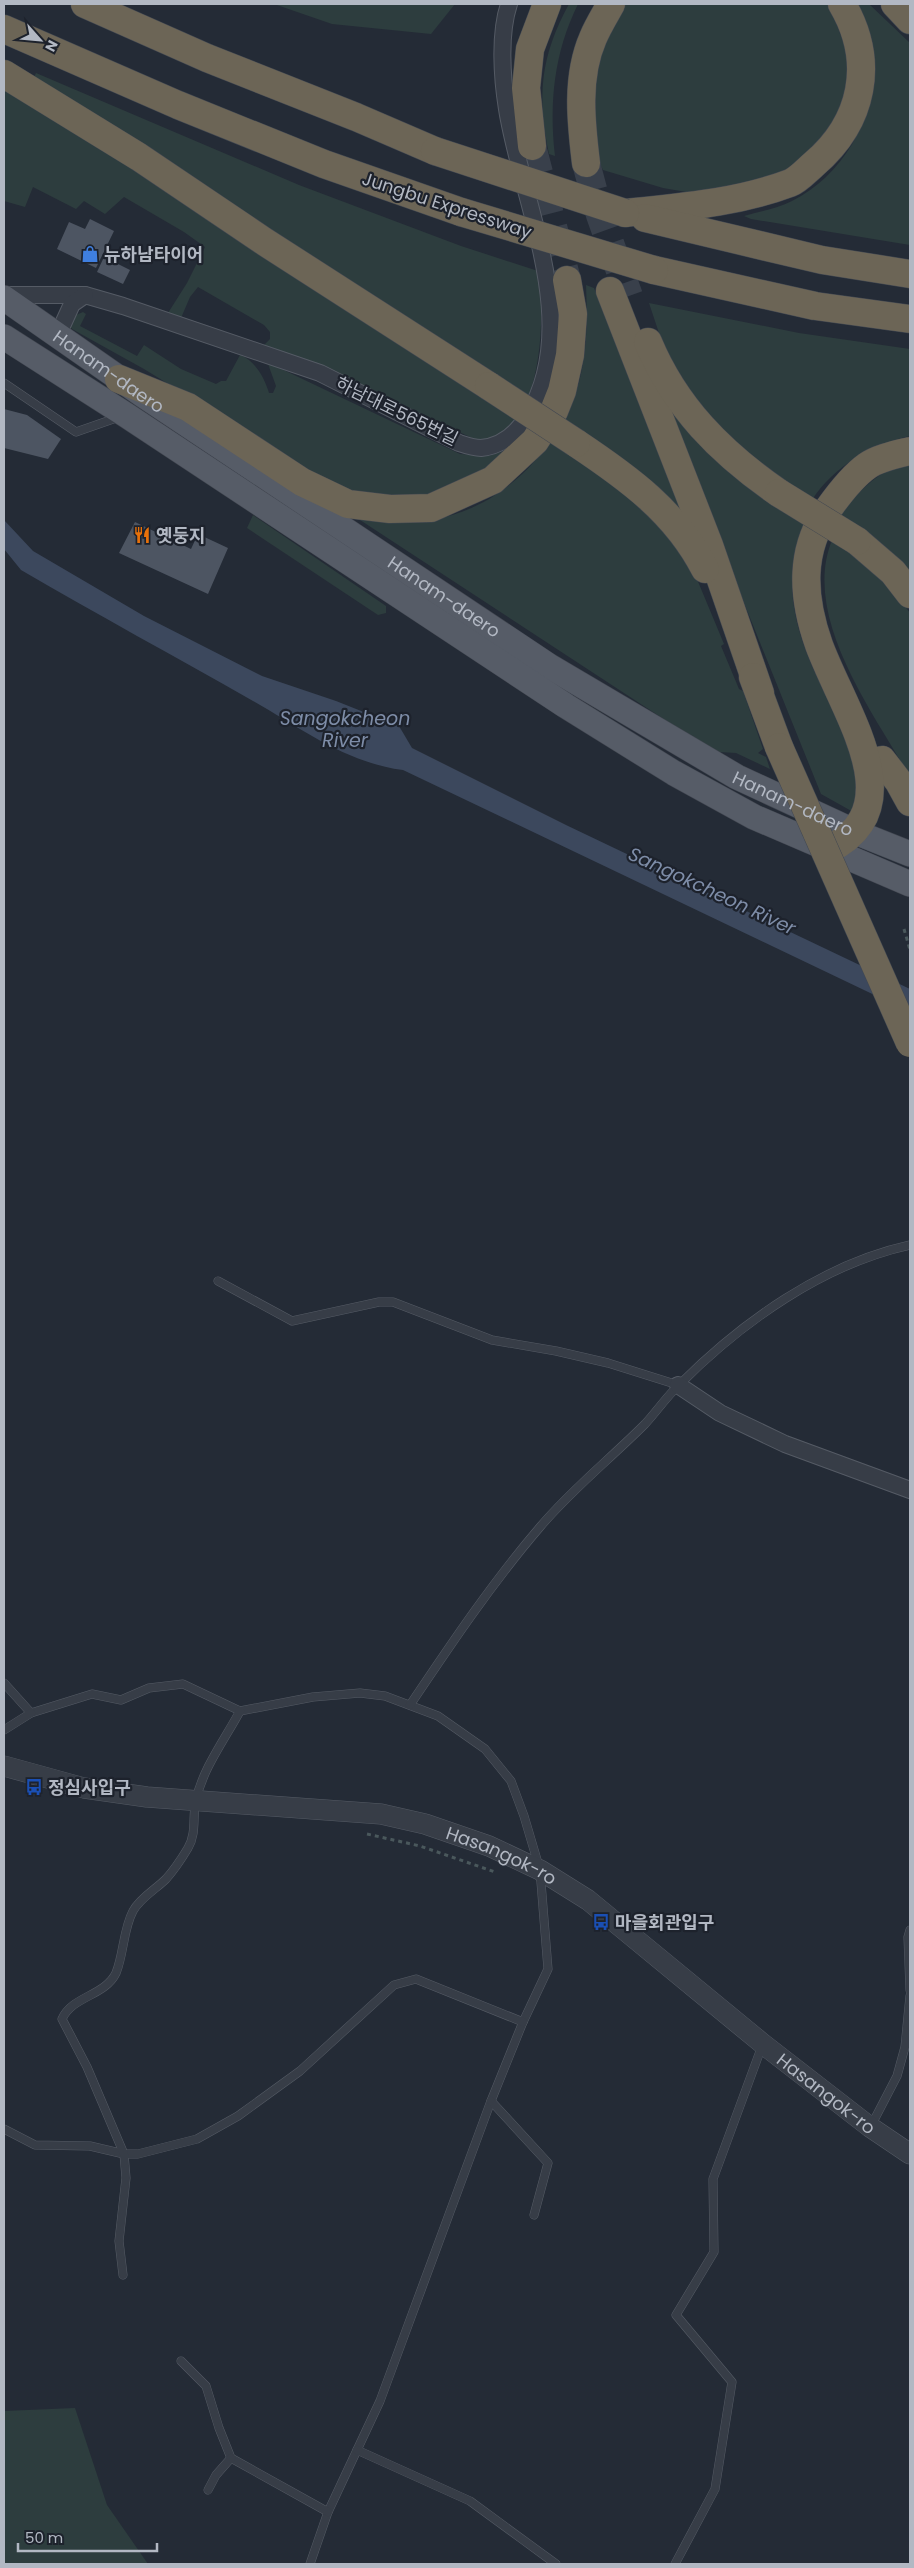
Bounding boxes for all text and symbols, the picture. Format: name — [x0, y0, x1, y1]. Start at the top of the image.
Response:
north arrow — [15, 15, 65, 65]
text: N — [40, 37, 63, 55]
street label: Jungbu Expressway — [359, 166, 535, 244]
place label: 뉴하남타이어 — [104, 242, 203, 267]
shop icon: 뉴하남타이어 — [80, 244, 100, 264]
street label: Hanam-daero — [48, 324, 170, 419]
street label: 하남대로565번길 — [332, 371, 462, 451]
place label: 옛둥지 — [156, 523, 206, 548]
restaurant icon: 옛둥지 — [132, 525, 152, 545]
street label: Hanam-daero — [383, 550, 506, 643]
water label: Sangokcheon River — [280, 705, 410, 754]
street label: Hanam-daero — [729, 764, 858, 842]
water label: Sangokcheon River — [624, 840, 801, 942]
place label: 정심사입구 — [48, 1775, 131, 1800]
bus stop icon: 정심사입구 — [24, 1777, 44, 1797]
street label: Hasangok-ro — [443, 1820, 562, 1890]
place label: 마을회관입구 — [615, 1910, 714, 1935]
bus stop icon: 마을회관입구 — [591, 1912, 611, 1932]
street label: Hasangok-ro — [772, 2047, 881, 2140]
scale bar — [18, 2520, 156, 2552]
text: 50 m — [25, 2527, 63, 2548]

